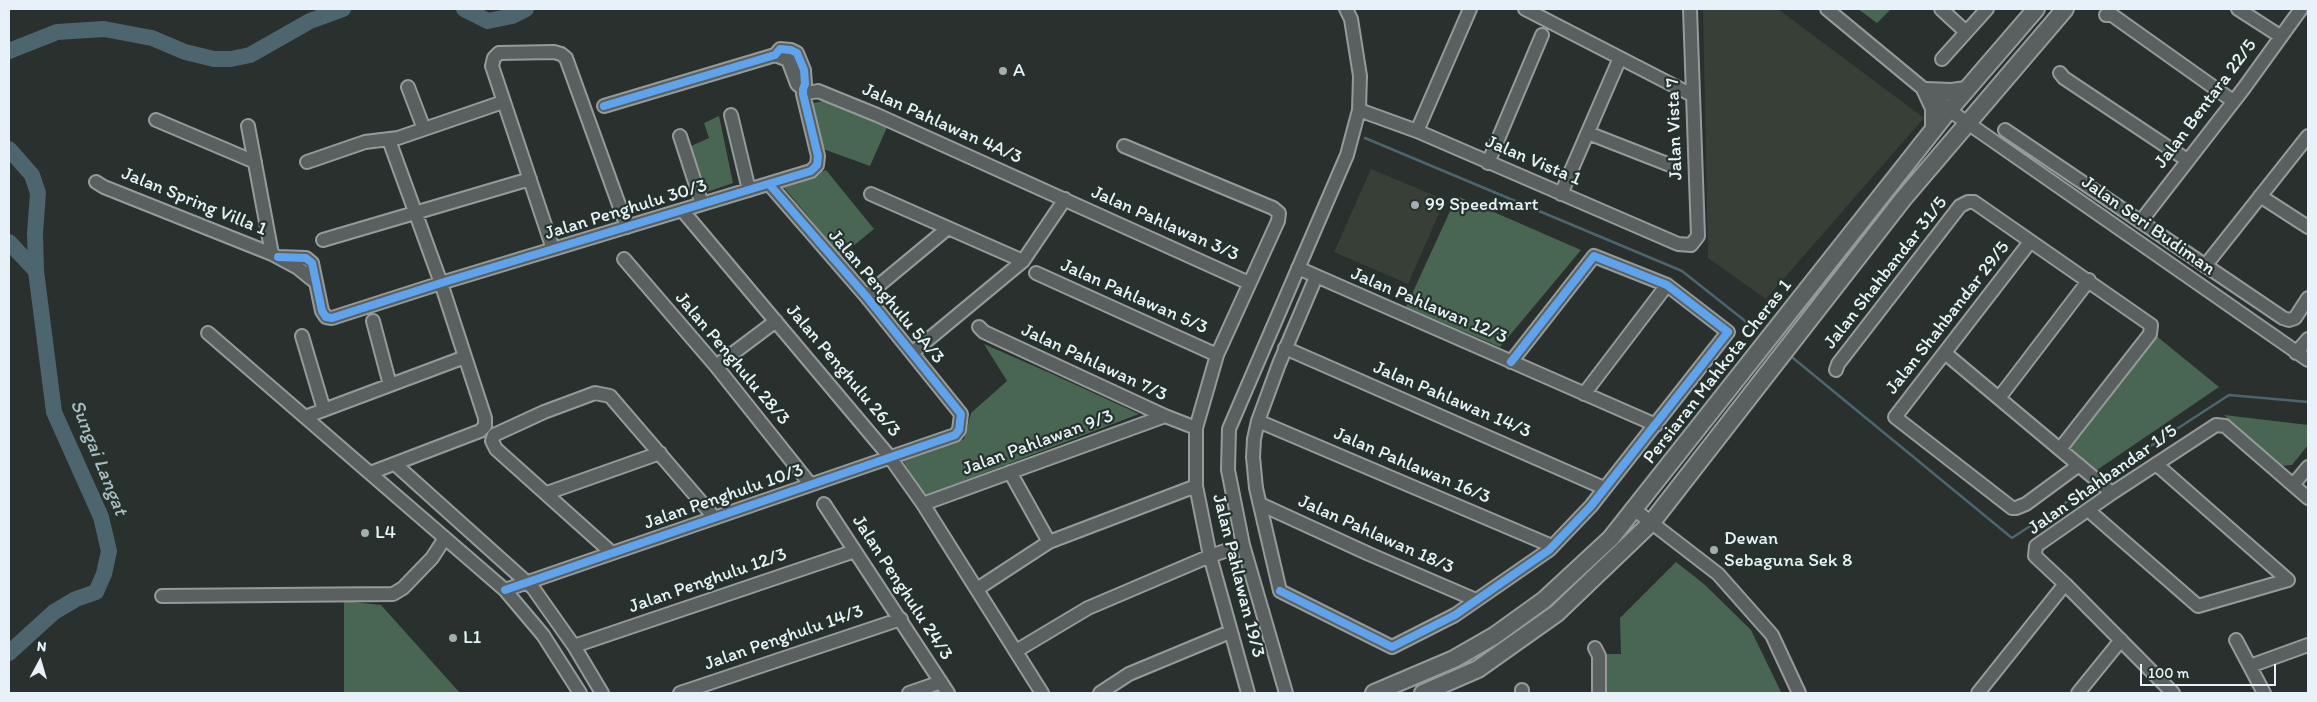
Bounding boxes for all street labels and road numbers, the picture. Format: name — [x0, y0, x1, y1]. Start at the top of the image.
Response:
street label: Jalan Bentara 22/5 — [2150, 35, 2262, 173]
street label: Jalan Vista 7 — [1662, 77, 1688, 181]
street label: Jalan Pahlawan 4A/3 — [858, 78, 1026, 170]
street label: Jalan Vista 1 — [1482, 131, 1584, 191]
street label: Jalan Spring Villa 1 — [118, 162, 270, 242]
street label: Jalan Seri Budiman — [2077, 171, 2219, 281]
street label: Jalan Penghulu 30/3 — [542, 174, 710, 246]
street label: Jalan Pahlawan 3/3 — [1088, 181, 1242, 267]
street label: Jalan Shahbandar 31/5 — [1819, 192, 1953, 354]
street label: Jalan Penghulu 5A/3 — [823, 225, 949, 369]
street label: Jalan Shahbandar 29/5 — [1881, 237, 2015, 399]
street label: Jalan Pahlawan 5/3 — [1057, 254, 1211, 340]
street label: Jalan Pahlawan 12/3 — [1347, 263, 1511, 349]
street label: Persiaran Mahkota Cheras 1 — [1639, 275, 1797, 469]
street label: Jalan Penghulu 28/3 — [670, 288, 794, 430]
street label: Jalan Penghulu 26/3 — [781, 300, 905, 442]
street label: Jalan Pahlawan 7/3 — [1017, 319, 1171, 407]
street label: Jalan Pahlawan 14/3 — [1370, 356, 1534, 444]
street label: Jalan Pahlawan 9/3 — [959, 405, 1117, 481]
street label: Jalan Shahbandar 1/5 — [2024, 420, 2182, 540]
street label: Jalan Pahlawan 16/3 — [1330, 423, 1494, 509]
street label: Jalan Penghulu 10/3 — [641, 459, 807, 535]
street label: Jalan Pahlawan 18/3 — [1294, 490, 1458, 580]
street label: Jalan Pahlawan 19/3 — [1207, 492, 1269, 660]
street label: Jalan Penghulu 24/3 — [847, 511, 957, 665]
street label: Jalan Penghulu 12/3 — [626, 543, 790, 619]
street label: Jalan Penghulu 14/3 — [701, 600, 867, 676]

